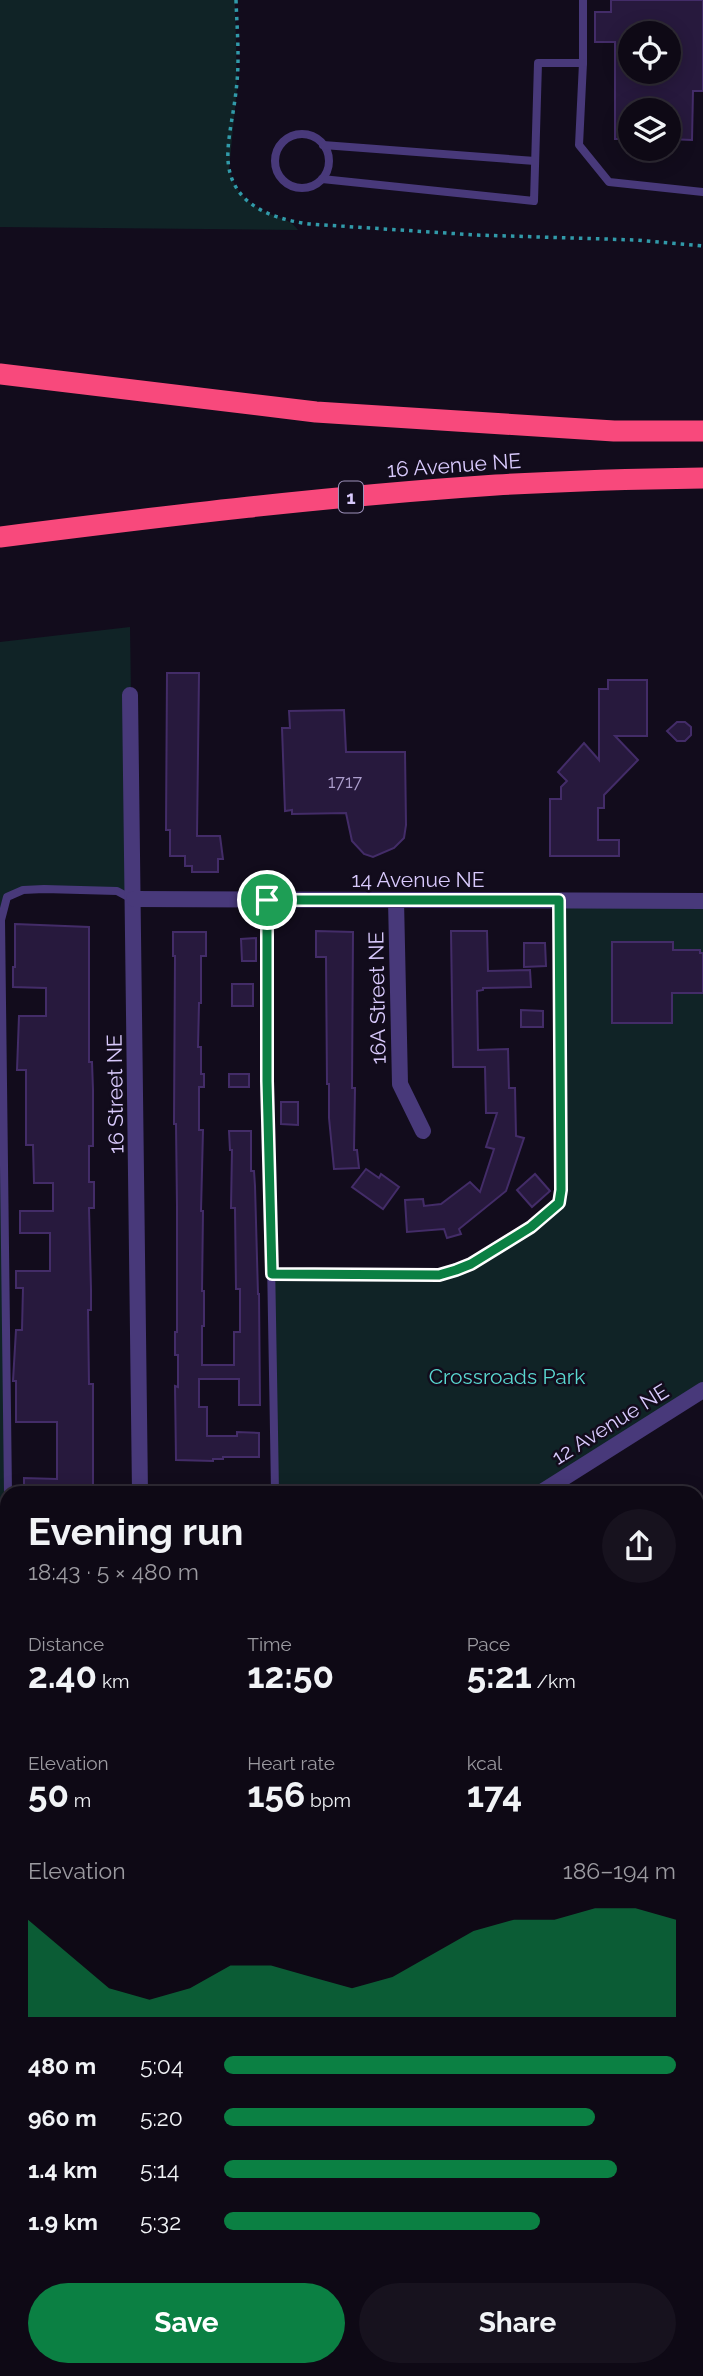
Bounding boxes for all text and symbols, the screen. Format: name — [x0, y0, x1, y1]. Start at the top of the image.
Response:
map controls — [618, 21, 681, 161]
button: locate — [618, 21, 681, 84]
button: layers — [618, 98, 681, 161]
street label: 16 Avenue NE — [386, 448, 522, 482]
road number: 1 — [339, 482, 363, 512]
house number: 1717 — [328, 771, 363, 792]
street label: 14 Avenue NE — [351, 867, 485, 892]
pin — [237, 870, 297, 930]
icon: arrive — [248, 881, 286, 919]
street label: 16A Street NE — [363, 931, 391, 1065]
street label: 16 Street NE — [101, 1034, 129, 1154]
park label: Crossroads Park — [429, 1364, 585, 1389]
street label: 12 Avenue NE — [547, 1378, 673, 1470]
text: Evening run — [28, 1509, 243, 1554]
button: share — [602, 1509, 676, 1583]
text: 18:43 · 5 × 480 m — [28, 1558, 199, 1585]
text: Distance — [28, 1633, 104, 1655]
text: Time — [247, 1633, 292, 1655]
text: Pace — [467, 1633, 510, 1655]
text: 2.40 — [28, 1655, 97, 1696]
text: 12:50 — [247, 1655, 334, 1696]
text: 5:21 — [467, 1655, 532, 1696]
text: km — [97, 1670, 129, 1692]
text: /km — [532, 1670, 576, 1692]
text: Elevation — [28, 1752, 109, 1774]
text: Heart rate — [247, 1752, 335, 1774]
text: kcal — [467, 1752, 502, 1774]
text: 50 — [28, 1774, 69, 1815]
text: 156 — [247, 1774, 305, 1815]
text: 174 — [467, 1774, 522, 1815]
text: m — [69, 1789, 91, 1811]
text: bpm — [305, 1789, 351, 1811]
text: Elevation — [28, 1857, 126, 1884]
text: 186–194 m — [563, 1857, 676, 1884]
text: 480 m — [28, 2052, 96, 2079]
text: 5:04 — [140, 2052, 184, 2079]
text: 960 m — [28, 2104, 97, 2131]
text: 5:20 — [140, 2104, 183, 2131]
text: 1.4 km — [28, 2156, 97, 2183]
text: 5:14 — [140, 2156, 179, 2183]
text: 1.9 km — [28, 2208, 98, 2235]
text: 5:32 — [140, 2208, 181, 2235]
button: Save — [28, 2283, 345, 2363]
button: Share — [359, 2283, 676, 2363]

